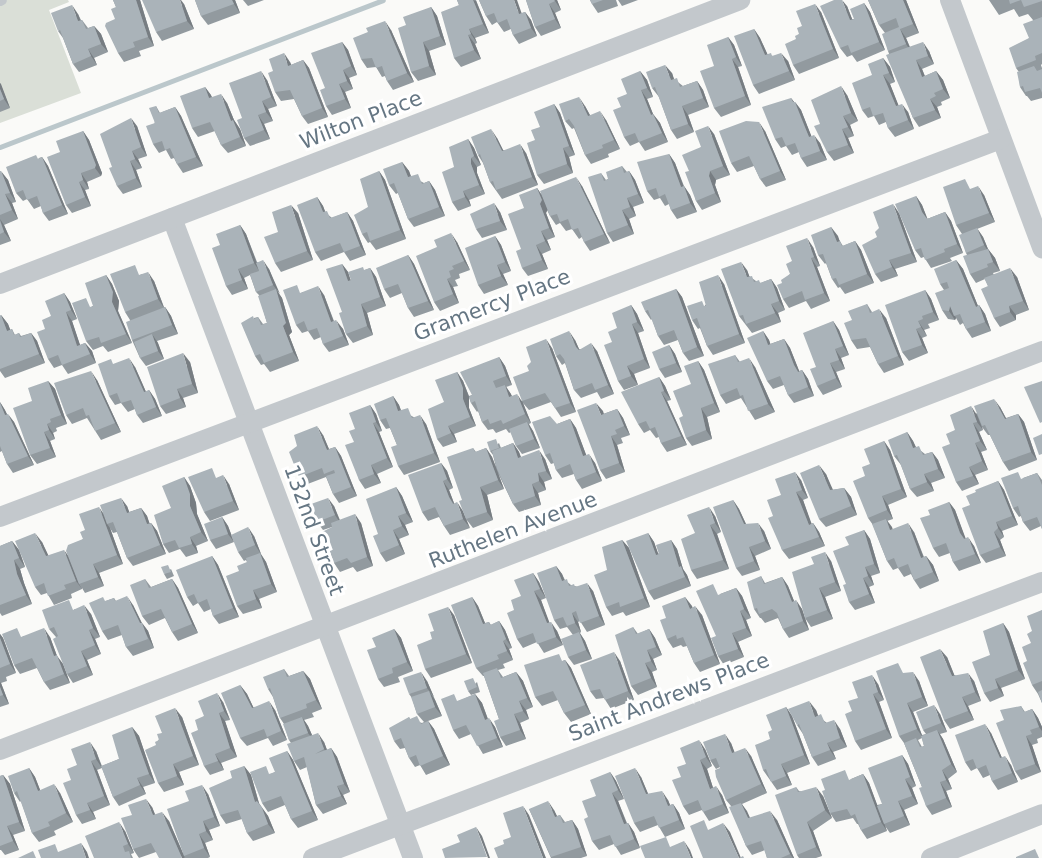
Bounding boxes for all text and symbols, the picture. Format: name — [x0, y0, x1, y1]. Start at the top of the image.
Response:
street label: Wilton Place — [296, 85, 426, 155]
street label: Gramercy Place — [410, 264, 574, 346]
street label: 132nd Street — [279, 461, 349, 599]
street label: Ruthelen Avenue — [425, 486, 601, 574]
street label: Saint Andrews Place — [565, 647, 773, 747]

